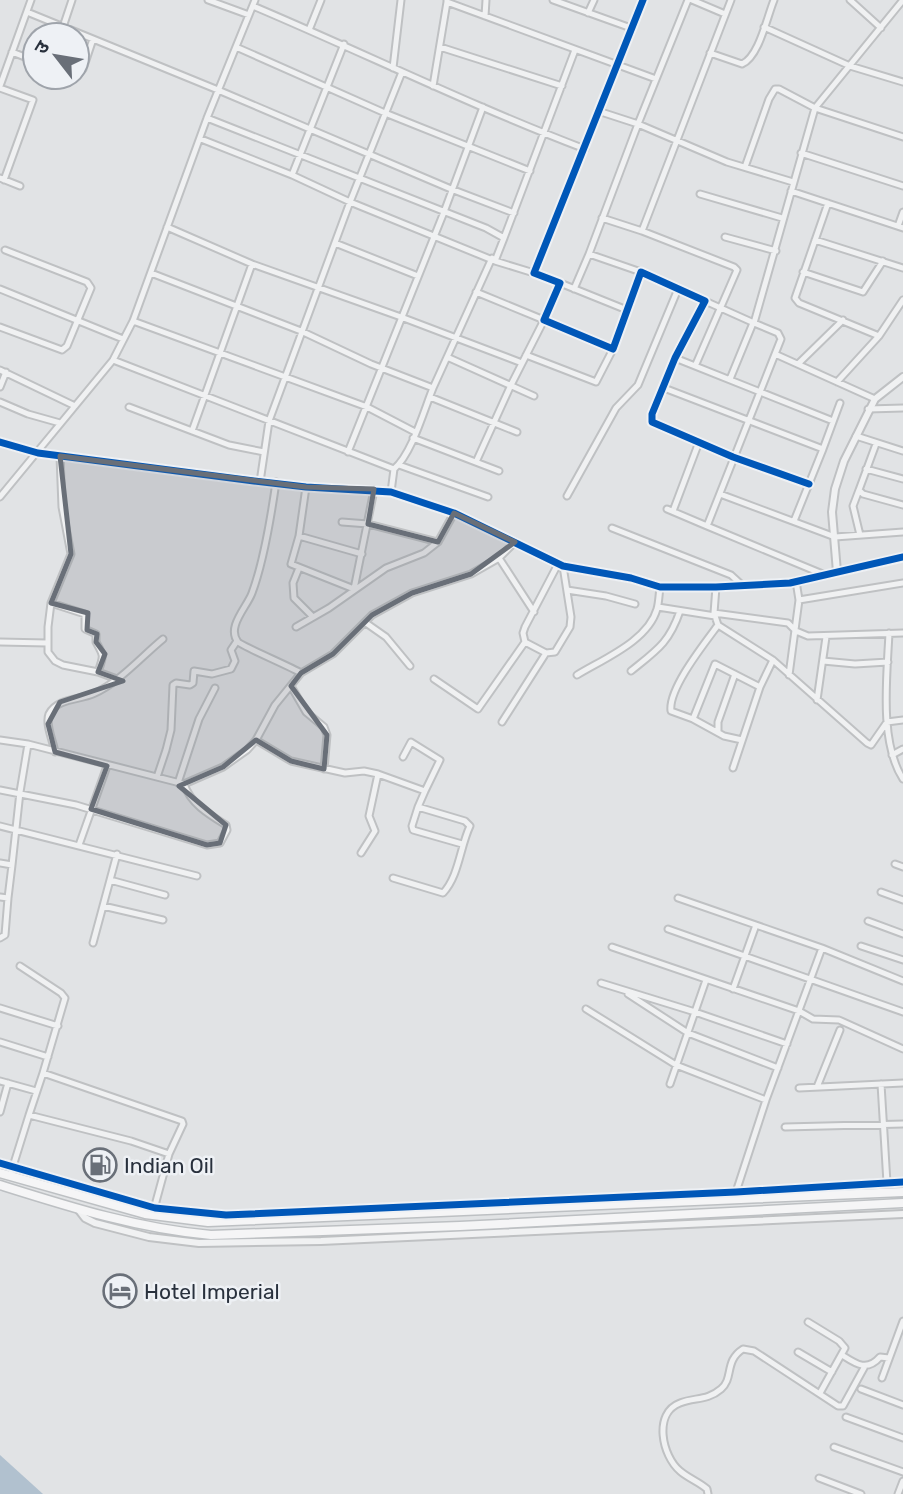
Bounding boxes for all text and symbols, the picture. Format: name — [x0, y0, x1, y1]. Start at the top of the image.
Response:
north arrow — [21, 21, 91, 91]
text: उ — [29, 36, 55, 58]
fuel station icon: Indian Oil — [81, 1146, 119, 1184]
place label: Indian Oil — [124, 1153, 214, 1178]
hotel icon: Hotel Imperial — [101, 1272, 139, 1310]
place label: Hotel Imperial — [144, 1279, 280, 1304]

